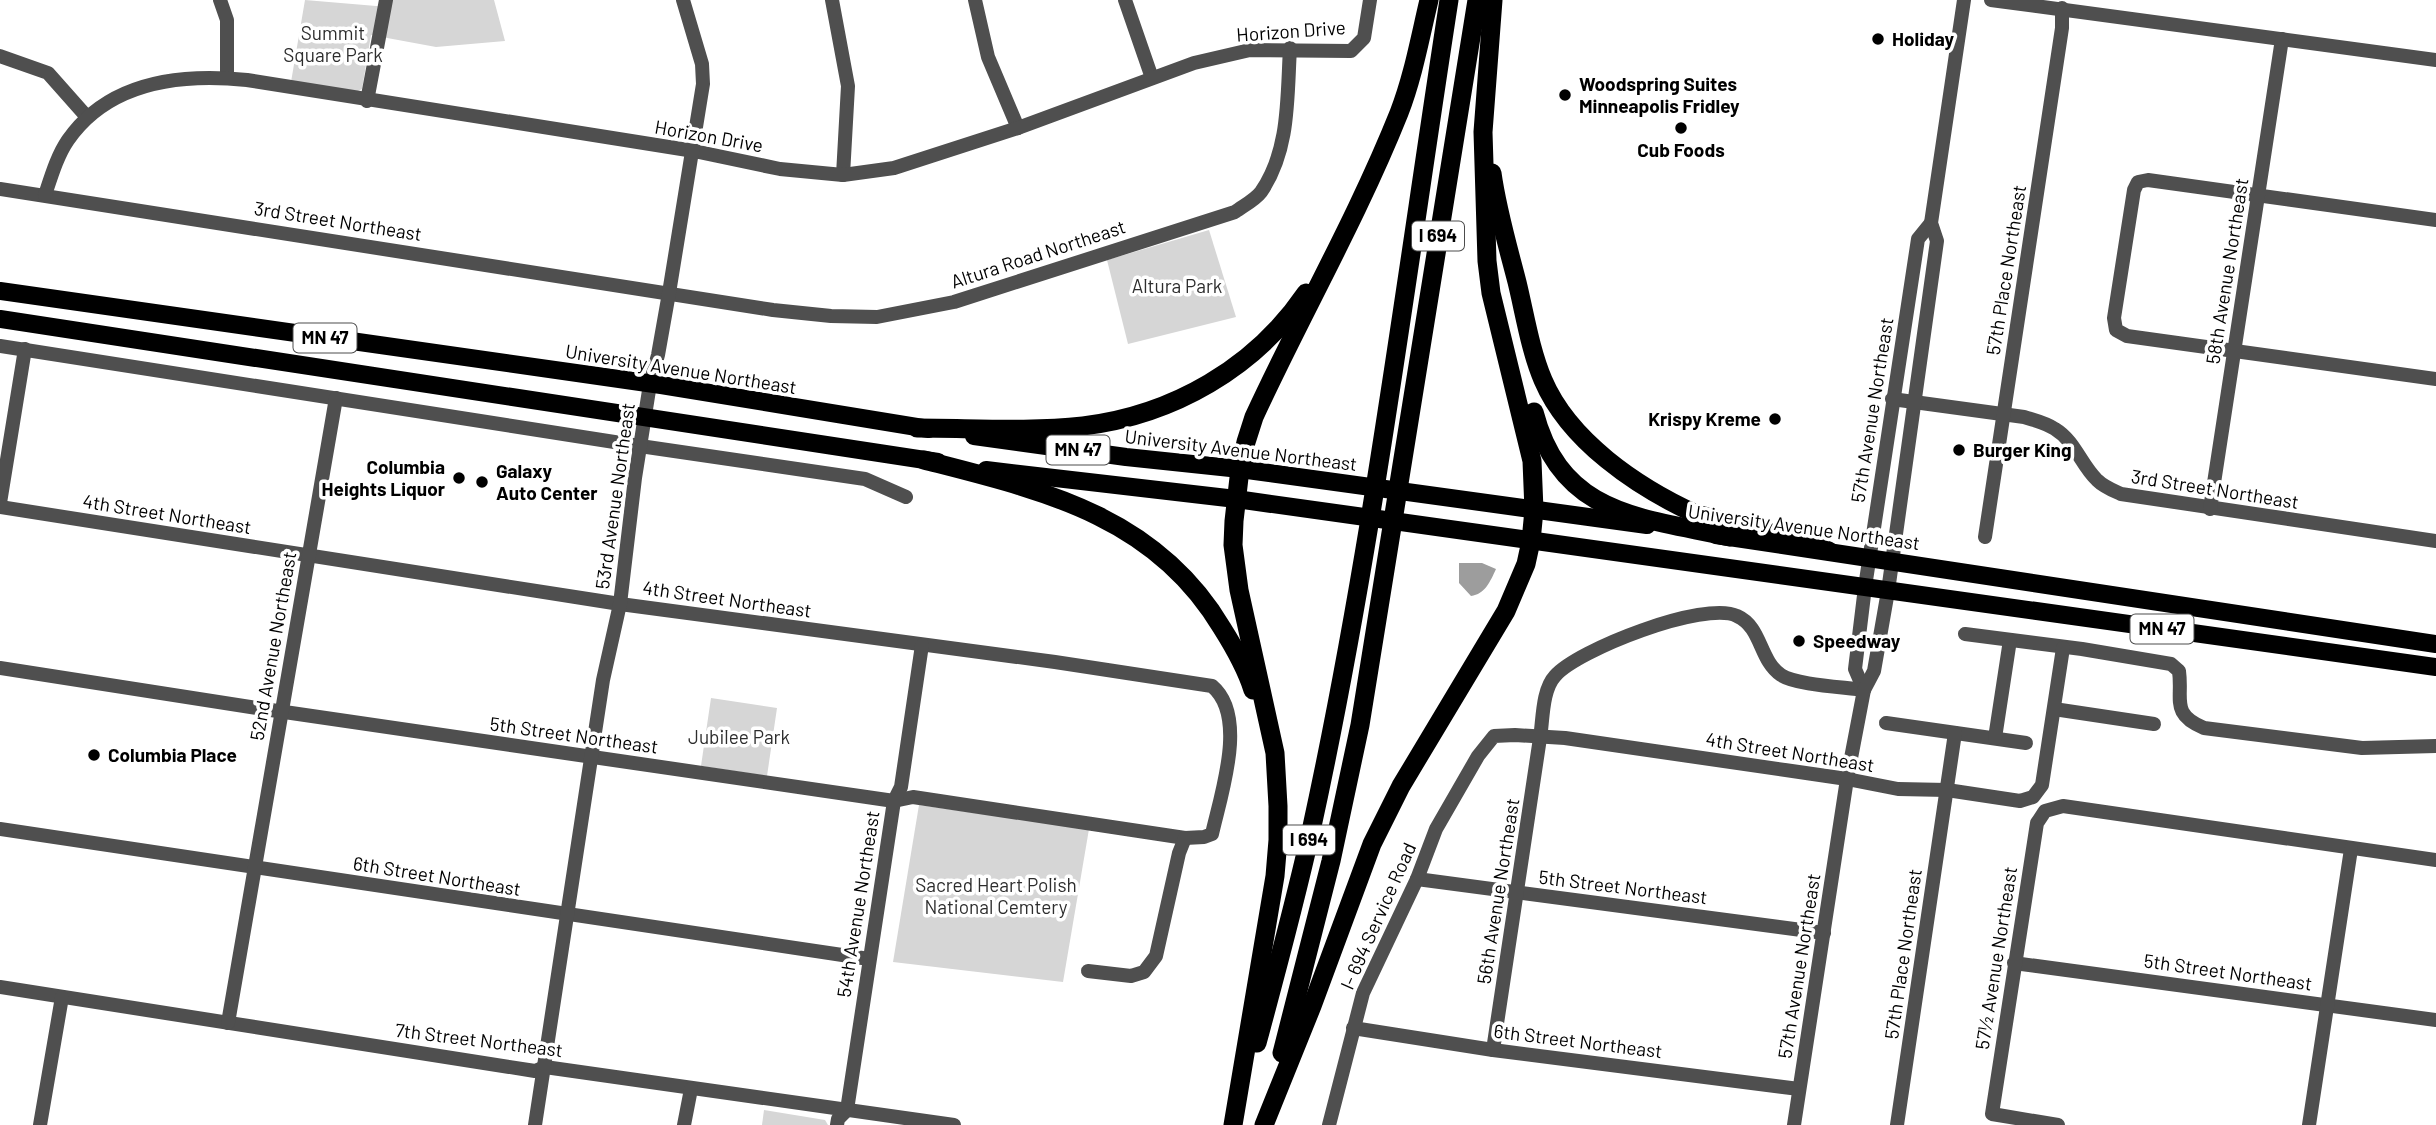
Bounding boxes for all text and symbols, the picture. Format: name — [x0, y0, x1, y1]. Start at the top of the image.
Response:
street label: Horizon Drive — [1235, 15, 1347, 46]
park label: Summit Square Park — [283, 21, 383, 66]
place label: Holiday — [1892, 27, 1955, 50]
marker: Holiday — [1870, 31, 1886, 47]
place label: Woodspring Suites Minneapolis Fridley — [1579, 72, 1740, 117]
marker: Woodspring Suites Minneapolis Fridley — [1557, 87, 1573, 103]
street label: Horizon Drive — [653, 115, 765, 156]
marker: Cub Foods — [1673, 120, 1689, 136]
place label: Cub Foods — [1637, 138, 1725, 161]
street label: 58th Avenue Northeast — [2200, 176, 2253, 366]
street label: 57th Place Northeast — [1981, 183, 2030, 357]
street label: 3rd Street Northeast — [253, 196, 424, 245]
street label: Altura Road Northeast — [948, 214, 1128, 293]
road number: I 694 — [1412, 222, 1464, 250]
park label: Altura Park — [1132, 274, 1222, 297]
street label: 57th Avenue Northeast — [1846, 316, 1897, 504]
road number: MN 47 — [294, 324, 356, 352]
street label: University Avenue Northeast — [564, 339, 798, 398]
street label: 53rd Avenue Northeast — [590, 401, 639, 591]
place label: Krispy Kreme — [1648, 407, 1761, 430]
marker: Krispy Kreme — [1767, 411, 1783, 427]
street label: University Avenue Northeast — [1124, 424, 1359, 475]
road number: MN 47 — [1046, 436, 1110, 464]
place label: Burger King — [1973, 438, 2072, 461]
marker: Burger King — [1951, 442, 1967, 458]
place label: Columbia Heights Liquor — [322, 455, 446, 500]
place label: Galaxy Auto Center — [496, 459, 598, 504]
street label: 3rd Street Northeast — [2130, 464, 2301, 513]
marker: Columbia Heights Liquor — [451, 470, 467, 486]
marker: Galaxy Auto Center — [474, 474, 490, 490]
street label: 4th Street Northeast — [81, 489, 253, 538]
street label: University Avenue Northeast — [1687, 499, 1921, 554]
street label: 52nd Avenue Northeast — [245, 550, 300, 742]
street label: 4th Street Northeast — [641, 575, 813, 622]
road number: MN 47 — [2130, 614, 2194, 644]
place label: Speedway — [1813, 629, 1901, 652]
marker: Speedway — [1791, 633, 1807, 649]
street label: 5th Street Northeast — [489, 711, 660, 758]
park label: Jubilee Park — [688, 725, 790, 748]
street label: 4th Street Northeast — [1704, 727, 1876, 776]
place label: Columbia Place — [108, 743, 237, 766]
marker: Columbia Place — [86, 747, 102, 763]
street label: 56th Avenue Northeast — [1471, 796, 1524, 986]
street label: 54th Avenue Northeast — [831, 809, 884, 999]
road number: I 694 — [1283, 826, 1335, 854]
street label: I- 694 Service Road — [1335, 839, 1420, 993]
street label: 6th Street Northeast — [352, 851, 523, 900]
street label: 5th Street Northeast — [1538, 865, 1709, 908]
street label: 57½ Avenue Northeast — [1970, 865, 2021, 1051]
street label: 57th Place Northeast — [1879, 867, 1926, 1041]
street label: 57th Avenue Northeast — [1773, 872, 1824, 1060]
park label: Sacred Heart Polish National Cemtery — [915, 873, 1077, 918]
street label: 5th Street Northeast — [2143, 948, 2314, 995]
street label: 7th Street Northeast — [394, 1018, 564, 1061]
street label: 6th Street Northeast — [1492, 1019, 1664, 1062]

